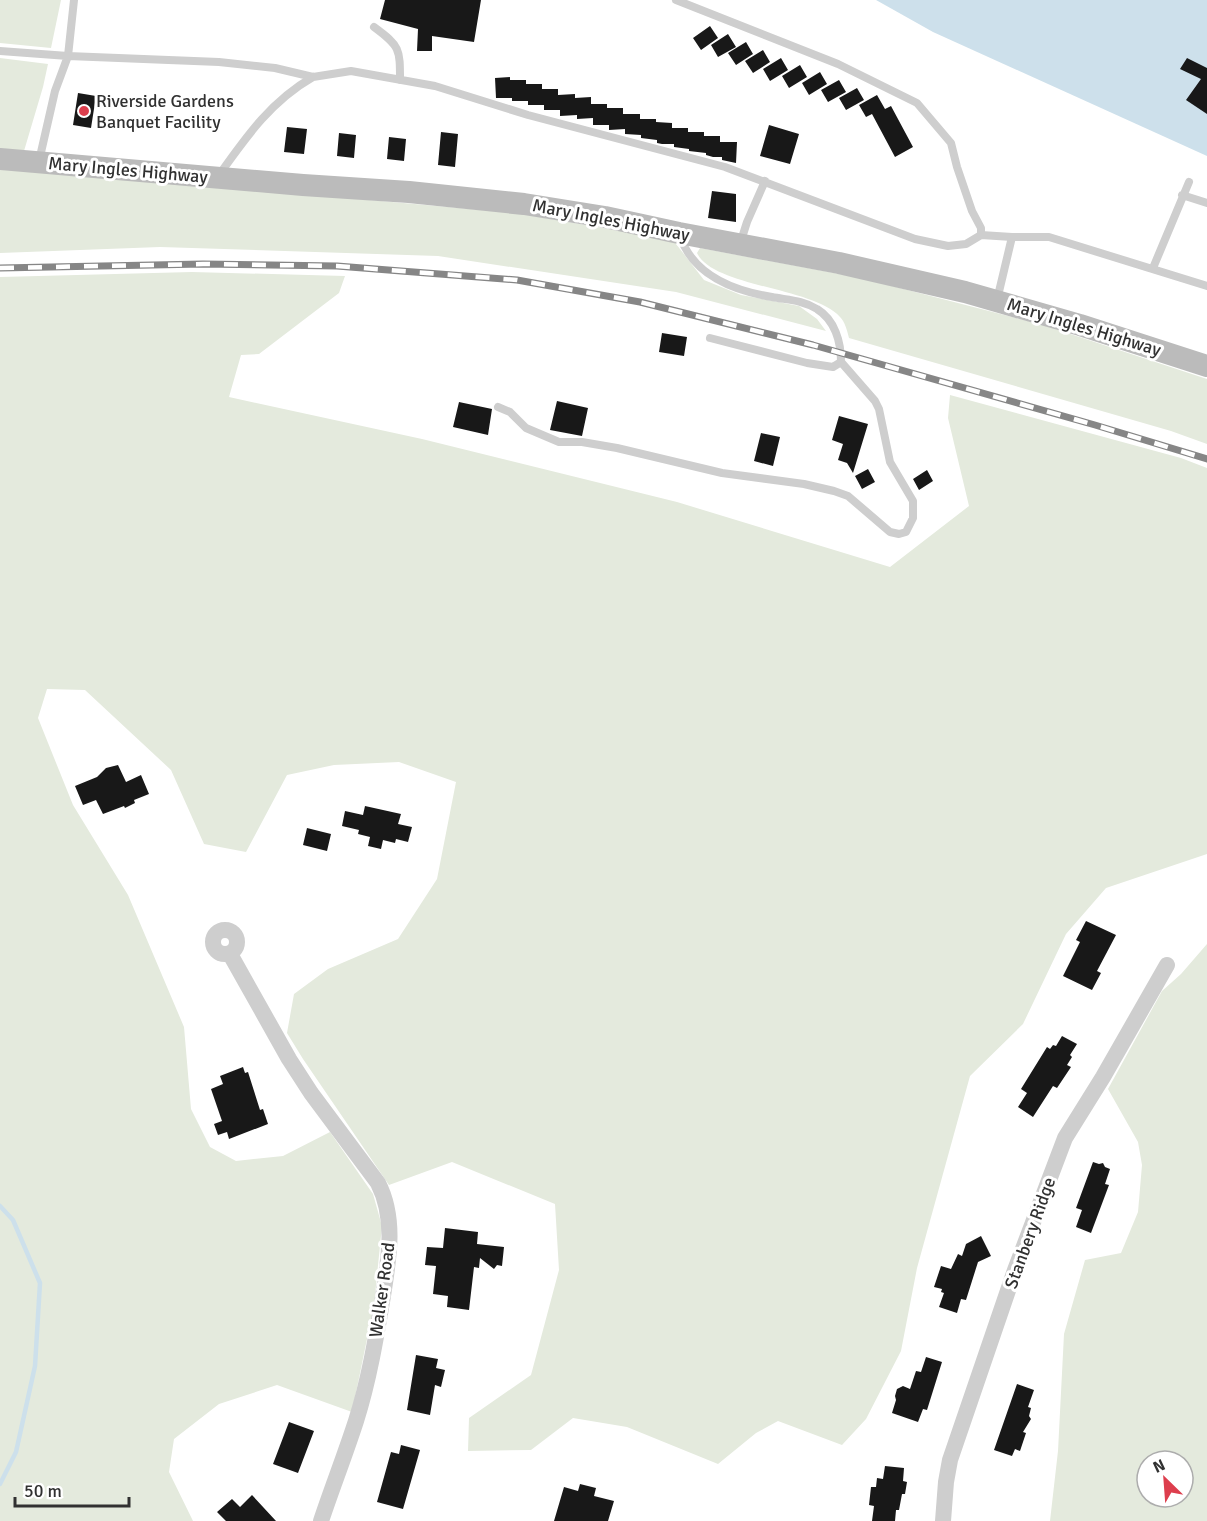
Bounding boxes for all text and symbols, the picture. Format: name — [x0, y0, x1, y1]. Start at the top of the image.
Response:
place label: Riverside Gardens Banquet Facility — [96, 90, 234, 133]
marker: Riverside Gardens Banquet Facility — [77, 104, 91, 118]
street label: Mary Ingles Highway — [47, 152, 209, 188]
street label: Mary Ingles Highway — [530, 194, 692, 246]
street label: Mary Ingles Highway — [1004, 293, 1164, 361]
street label: Stanbery Ridge — [1000, 1174, 1060, 1292]
street label: Walker Road — [364, 1241, 400, 1339]
north arrow — [1135, 1449, 1195, 1509]
text: N — [1150, 1455, 1168, 1478]
scale bar — [15, 1470, 129, 1508]
text: 50 m — [24, 1480, 62, 1502]

